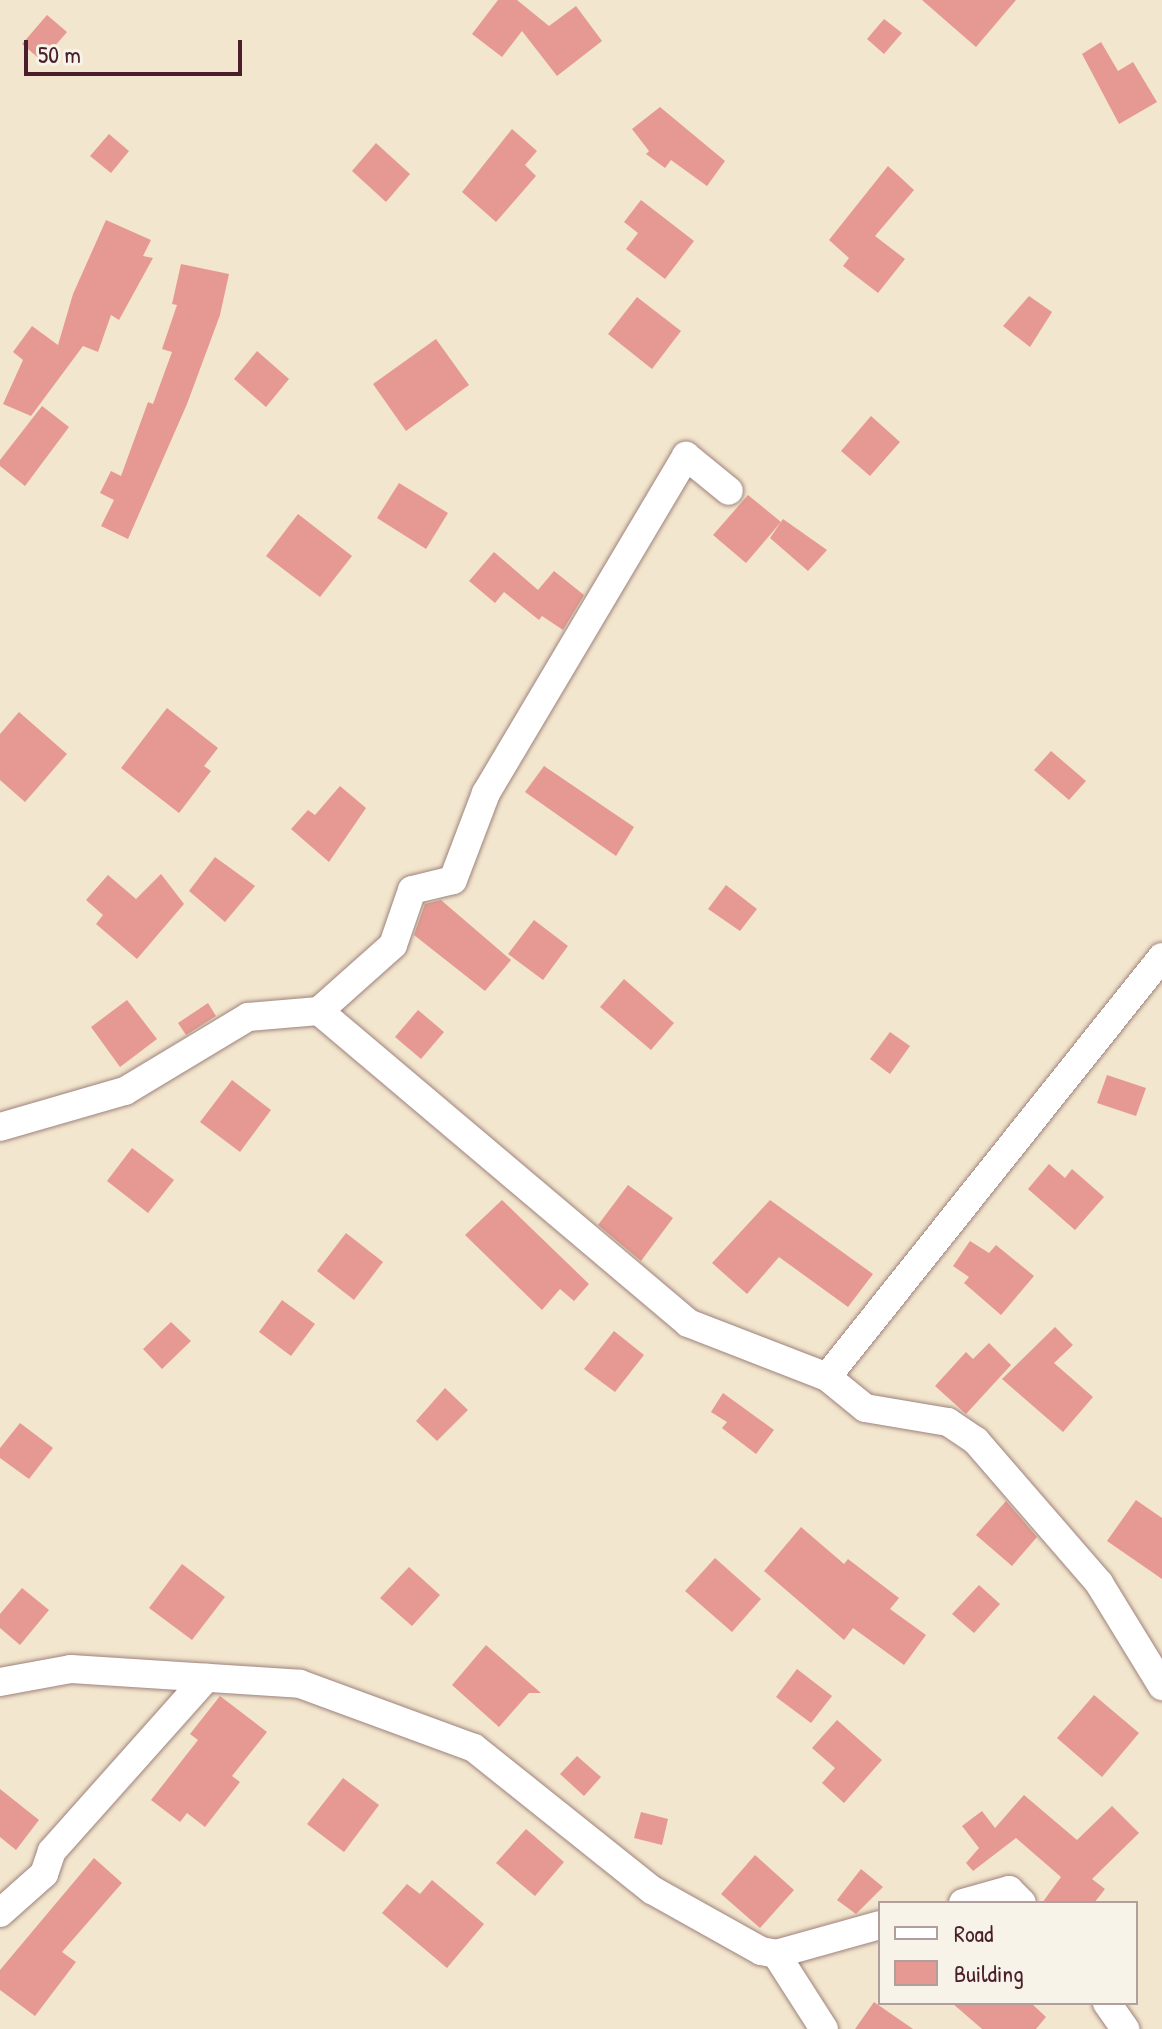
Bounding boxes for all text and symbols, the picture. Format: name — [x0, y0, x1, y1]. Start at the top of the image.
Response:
scale bar — [28, 24, 246, 74]
text: 50 m — [38, 38, 81, 70]
legend — [878, 1901, 1138, 2005]
text: Road — [954, 1917, 993, 1949]
text: Building — [954, 1957, 1024, 1989]

